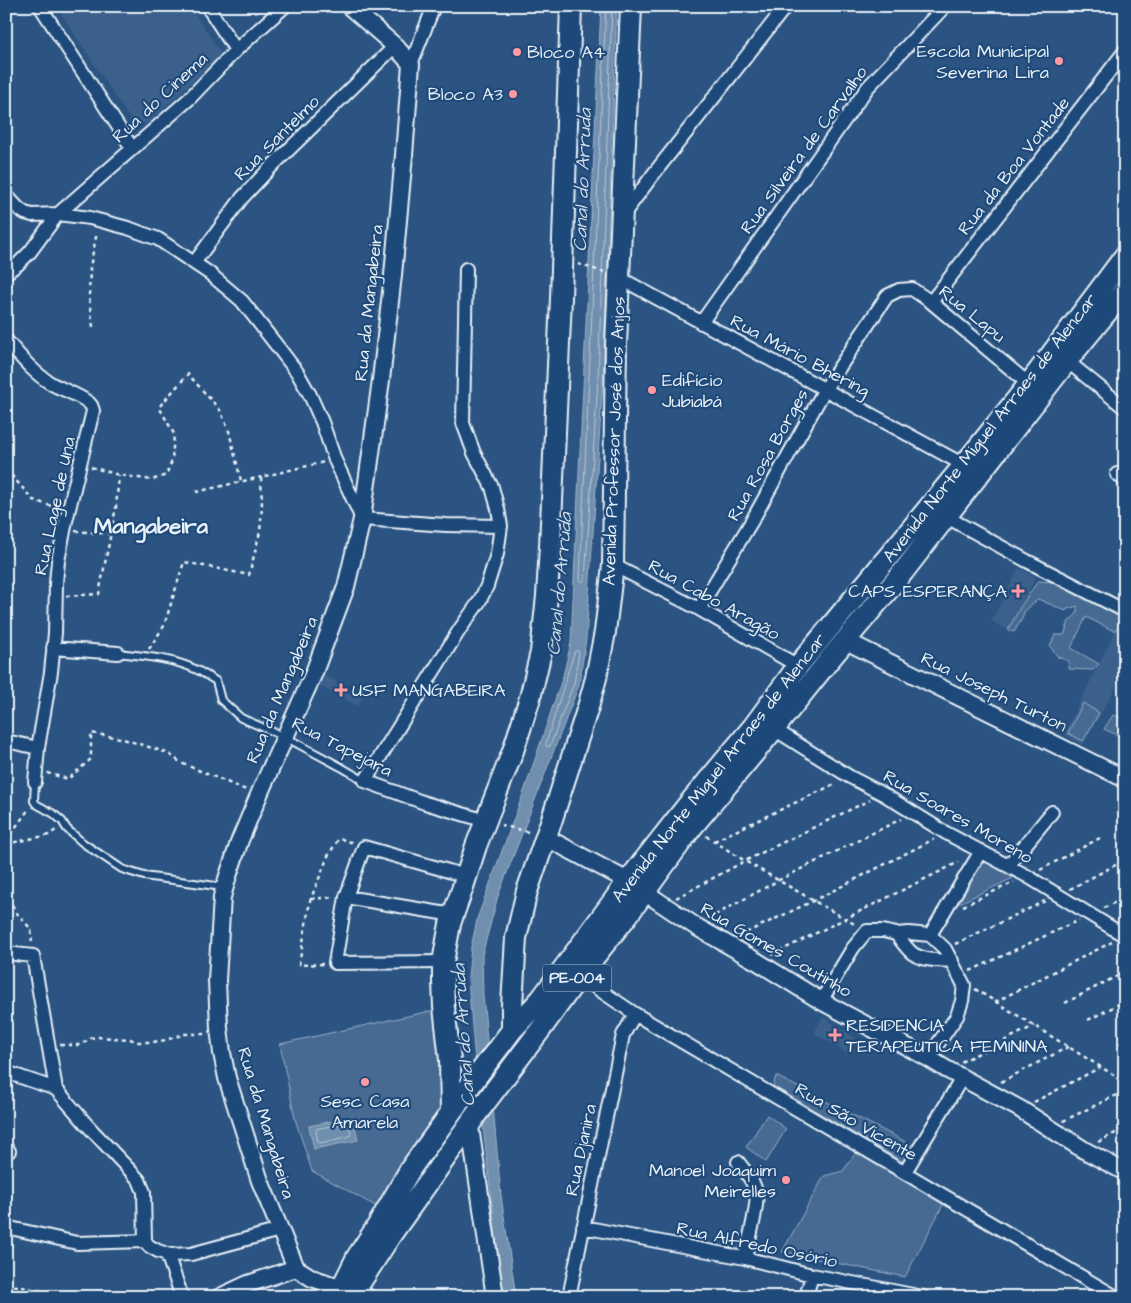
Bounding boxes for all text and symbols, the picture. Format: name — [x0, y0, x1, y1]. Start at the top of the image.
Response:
place label: Escola Municipal Severina Lira — [917, 39, 1049, 85]
place label: Bloco A4 — [527, 40, 605, 65]
marker: Bloco A4 — [511, 46, 523, 58]
street label: Rua do Cinema — [107, 47, 213, 149]
marker: Escola Municipal Severina Lira — [1053, 55, 1065, 67]
street label: Rua Silveira de Carvalho — [735, 61, 873, 239]
place label: Bloco A3 — [428, 82, 503, 107]
marker: Bloco A3 — [507, 88, 519, 100]
street label: Rua Santelmo — [229, 90, 325, 186]
street label: Rua da Boa Vontade — [952, 91, 1076, 240]
water label: Canal do Arruda — [567, 107, 599, 252]
street label: Rua da Mangabeira — [348, 224, 391, 383]
street label: Rua Lapu — [933, 279, 1011, 349]
street label: Avenida Norte Miguel Arraes de Alencar — [877, 288, 1104, 569]
street label: Avenida Professor José dos Anjos — [596, 296, 632, 586]
street label: Rua Mário Bhering — [725, 309, 874, 404]
place label: Edifício Jubiabá — [662, 368, 722, 414]
marker: Edifício Jubiabá — [646, 384, 658, 396]
street label: Rua Rosa Borges — [721, 384, 816, 526]
street label: Rua Lage de Una — [28, 435, 83, 578]
water label: Canal do Arruda — [540, 510, 580, 656]
district label: Mangabeira — [94, 511, 209, 543]
street label: Rua Cabo Aragão — [643, 553, 784, 647]
place label: CAPS ESPERANÇA — [848, 579, 1007, 604]
marker: CAPS ESPERANÇA — [1011, 584, 1025, 598]
street label: Rua da Mangabeira — [240, 613, 325, 768]
street label: Avenida Norte Miguel Arraes de Alencar — [606, 628, 833, 909]
street label: Rua Joseph Turton — [917, 646, 1071, 738]
place label: USF MANGABEIRA — [352, 678, 506, 703]
marker: USF MANGABEIRA — [334, 683, 348, 697]
street label: Rua Tapejara — [287, 711, 397, 783]
street label: Rua Soares Moreno — [879, 764, 1037, 870]
street label: Rua Gomes Coutinho — [696, 896, 856, 1004]
water label: Canal do Arruda — [445, 961, 482, 1107]
road number: PE-004 — [543, 964, 611, 991]
place label: RESIDENCIA TERAPEUTICA FEMININA — [846, 1013, 1048, 1059]
marker: RESIDENCIA TERAPEUTICA FEMININA — [828, 1028, 842, 1042]
street label: Rua da Mangabeira — [230, 1044, 301, 1202]
marker: Sesc Casa Amarela — [359, 1076, 371, 1088]
street label: Rua São Vicente — [790, 1077, 922, 1167]
place label: Sesc Casa Amarela — [320, 1089, 410, 1135]
street label: Rua Djanira — [559, 1102, 603, 1198]
place label: Manoel Joaquim Meirelles — [649, 1158, 776, 1204]
marker: Manoel Joaquim Meirelles — [780, 1174, 792, 1186]
street label: Rua Alfredo Osório — [674, 1216, 840, 1274]

